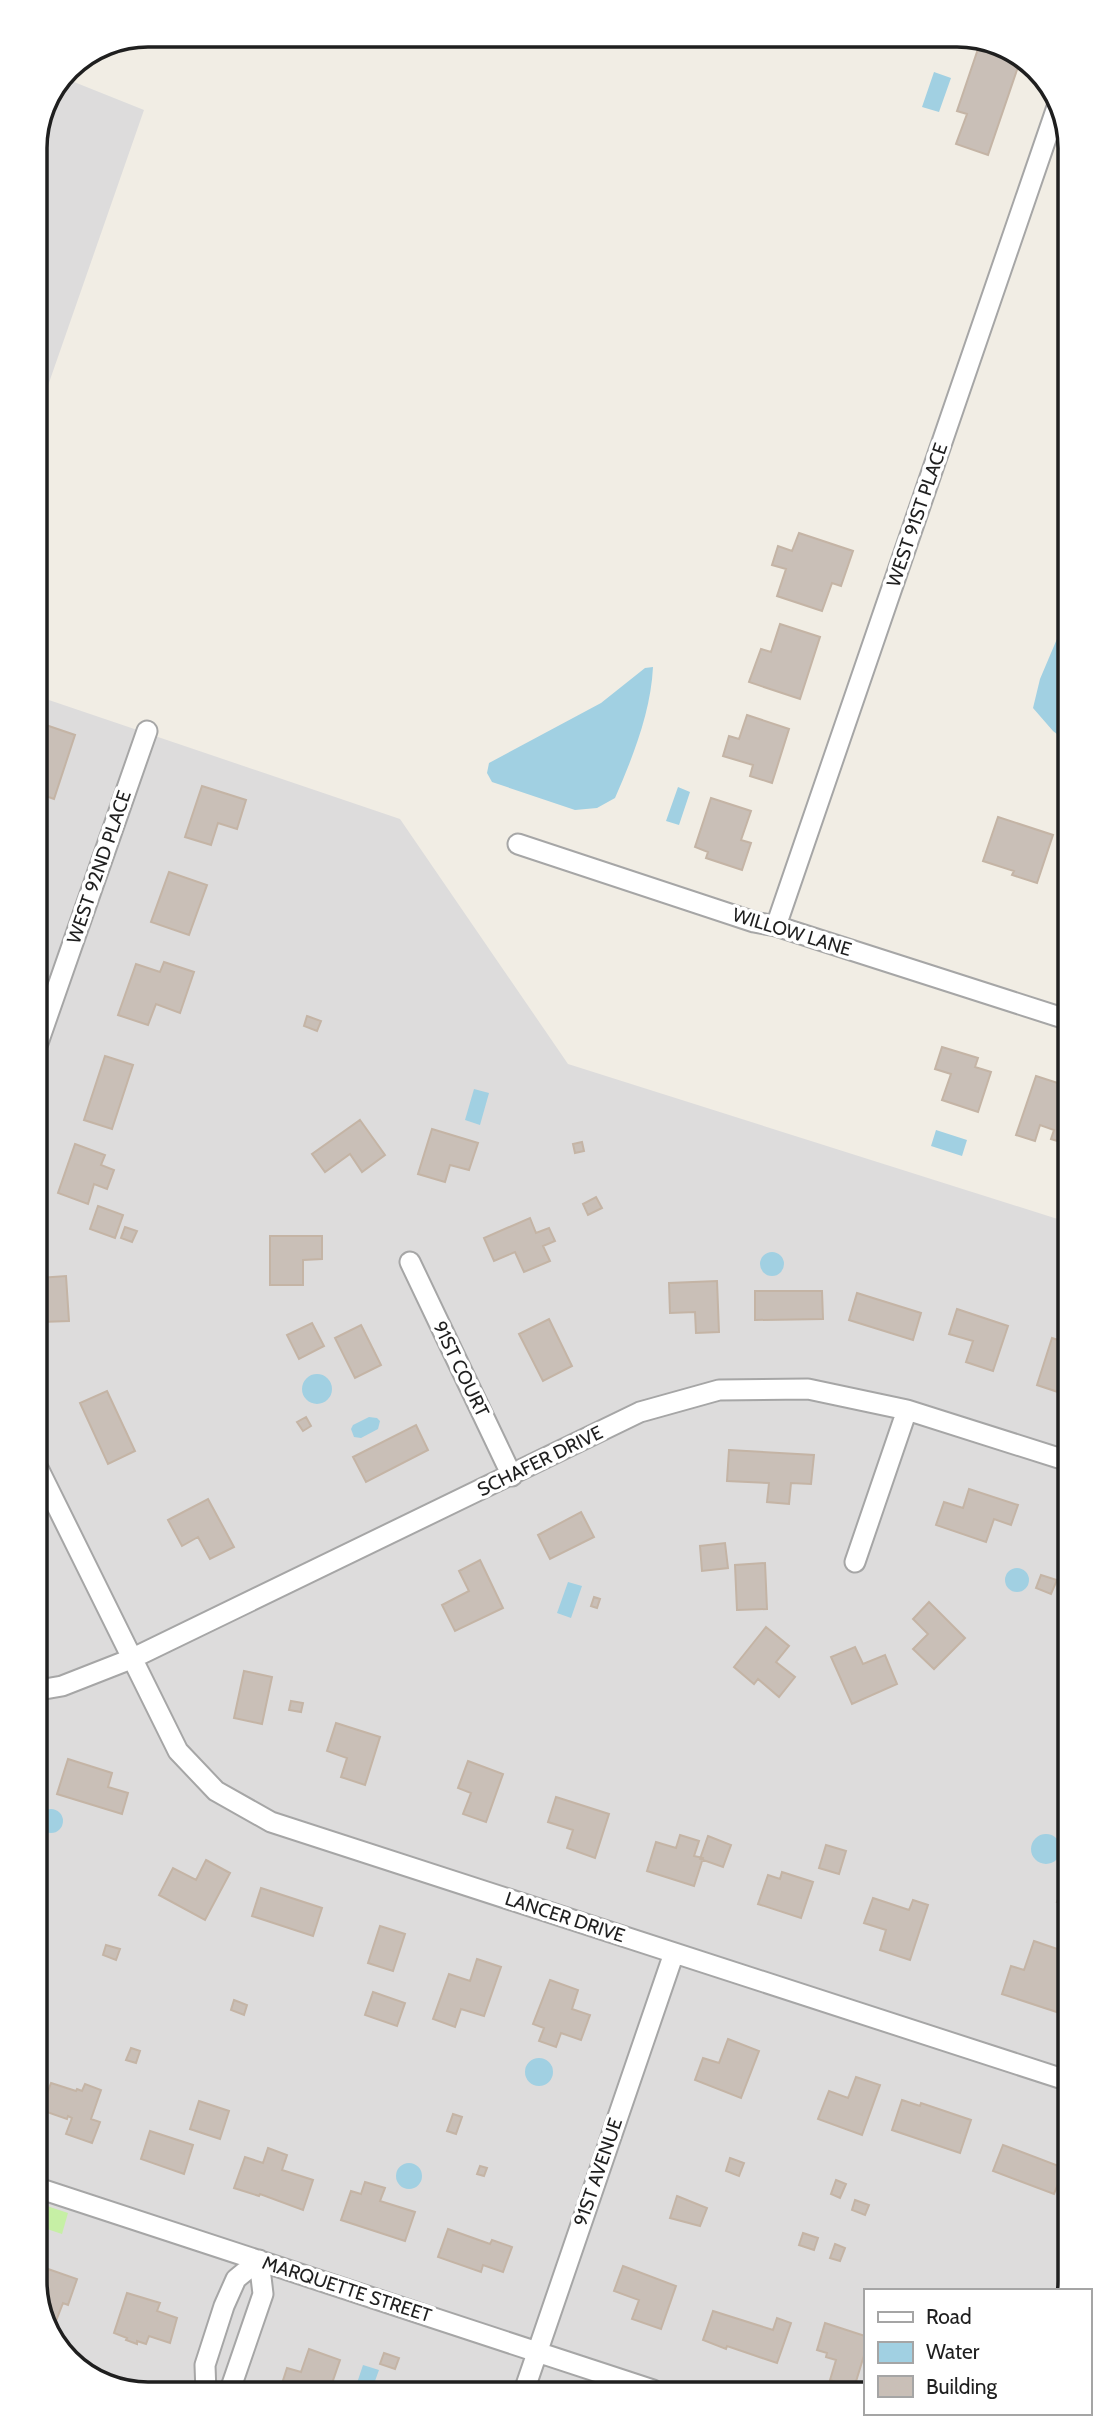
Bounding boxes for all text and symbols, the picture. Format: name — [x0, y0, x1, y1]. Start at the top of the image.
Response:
street label: WEST 91ST PLACE — [882, 440, 952, 590]
street label: WEST 92ND PLACE — [62, 787, 136, 947]
street label: WILLOW LANE — [730, 903, 854, 961]
street label: 91ST COURT — [428, 1317, 494, 1421]
street label: SCHAFER DRIVE — [474, 1421, 606, 1501]
street label: LANCER DRIVE — [502, 1887, 628, 1947]
street label: 91ST AVENUE — [569, 2115, 627, 2229]
street label: MARQUETTE STREET — [260, 2251, 434, 2327]
legend — [864, 2289, 1091, 2415]
text: Road — [926, 2304, 972, 2329]
text: Water — [926, 2339, 980, 2364]
text: Building — [926, 2374, 998, 2399]

